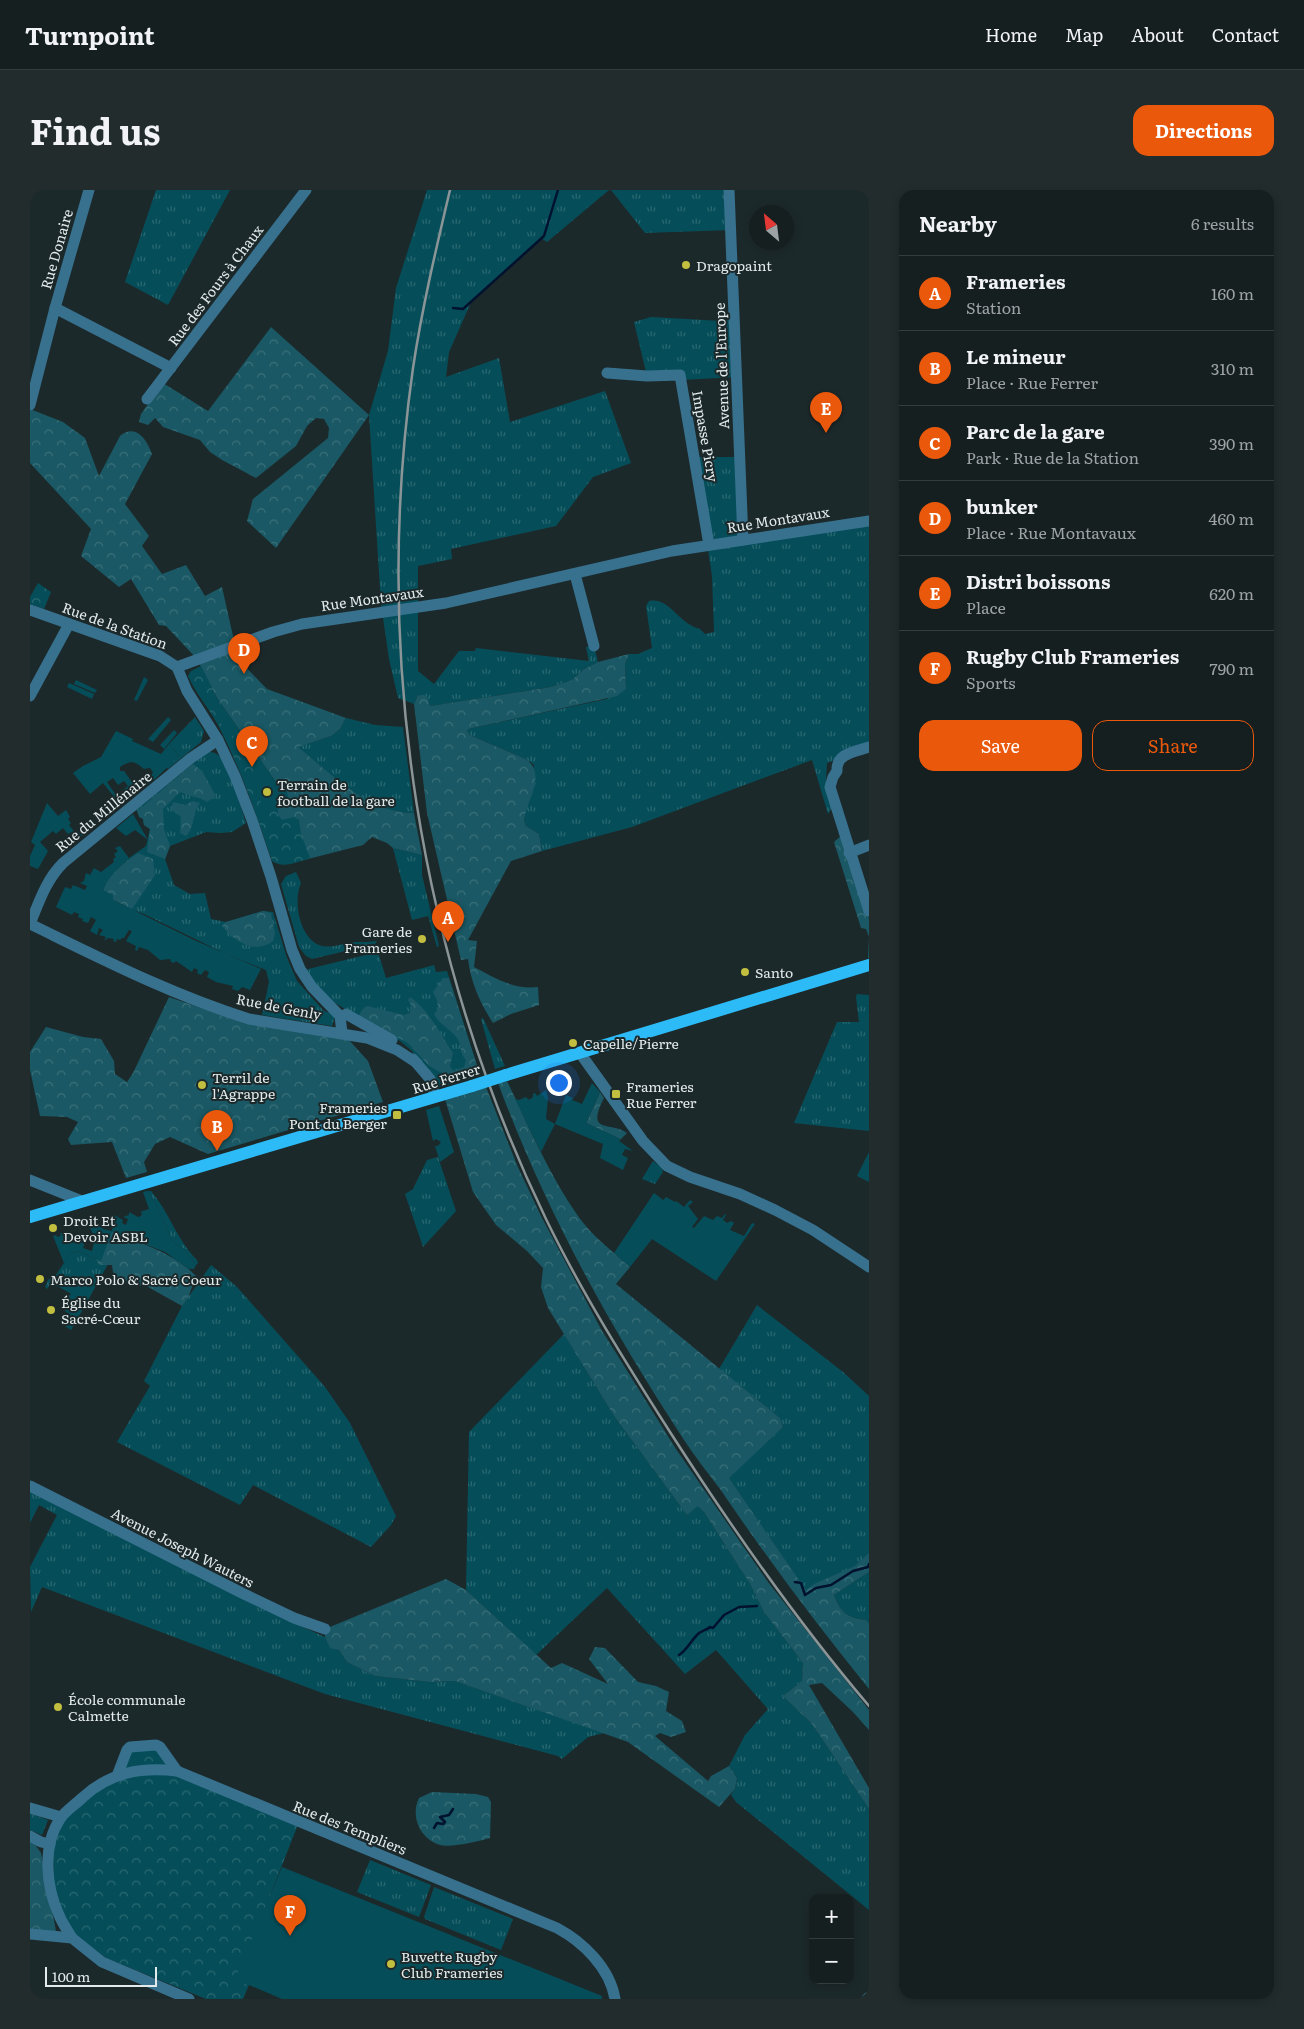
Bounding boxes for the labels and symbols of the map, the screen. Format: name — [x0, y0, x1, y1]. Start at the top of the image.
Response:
north arrow — [749, 205, 794, 250]
street label: Rue Donaire — [35, 207, 77, 291]
street label: Rue des Fours à Chaux — [163, 220, 267, 350]
place label: Dragopaint — [696, 255, 772, 275]
marker: Dragopaint — [680, 259, 692, 271]
street label: Avenue de l'Europe — [709, 302, 733, 430]
street label: Impasse Picry — [688, 389, 724, 484]
pin: E — [810, 392, 842, 433]
street label: Rue Montavaux — [725, 501, 831, 537]
street label: Rue Montavaux — [319, 581, 425, 615]
street label: Rue de la Station — [60, 597, 170, 653]
pin: D — [228, 633, 260, 674]
pin: C — [236, 726, 268, 767]
street label: Rue du Millénaire — [51, 766, 155, 856]
place label: Terrain de football de la gare — [277, 774, 395, 810]
marker: Terrain de football de la gare — [261, 786, 273, 798]
pin: A — [432, 901, 464, 942]
place label: Gare de Frameries — [344, 921, 412, 957]
marker: Gare de Frameries — [416, 933, 428, 945]
place label: Santo — [755, 962, 793, 982]
marker: Santo — [739, 966, 751, 978]
street label: Rue de Genly — [235, 988, 324, 1024]
place label: Capelle/Pierre — [583, 1033, 679, 1053]
marker: Capelle/Pierre — [567, 1037, 579, 1049]
street label: Rue Ferrer — [409, 1058, 483, 1098]
place label: Terril de l'Agrappe — [212, 1067, 275, 1103]
your location — [546, 1070, 572, 1096]
place label: Frameries Rue Ferrer — [626, 1076, 697, 1112]
marker: Terril de l'Agrappe — [196, 1079, 208, 1091]
marker: Frameries Rue Ferrer — [610, 1088, 622, 1100]
place label: Frameries Pont du Berger — [289, 1097, 387, 1133]
marker: Frameries Pont du Berger — [391, 1109, 403, 1121]
pin: B — [201, 1110, 233, 1151]
place label: Droit Et Devoir ASBL — [63, 1210, 148, 1246]
marker: Droit Et Devoir ASBL — [47, 1222, 59, 1234]
place label: Marco Polo & Sacré Coeur — [50, 1269, 222, 1289]
marker: Marco Polo & Sacré Coeur — [34, 1273, 46, 1285]
place label: Église du Sacré-Cœur — [61, 1292, 141, 1328]
marker: Église du Sacré-Cœur — [45, 1304, 57, 1316]
street label: Avenue Joseph Wauters — [108, 1502, 258, 1592]
place label: École communale Calmette — [68, 1689, 186, 1725]
marker: École communale Calmette — [52, 1701, 64, 1713]
street label: Rue des Templiers — [290, 1795, 410, 1859]
pin: F — [274, 1895, 306, 1936]
place label: Buvette Rugby Club Frameries — [401, 1946, 503, 1982]
marker: Buvette Rugby Club Frameries — [385, 1958, 397, 1970]
scale bar — [45, 1964, 158, 1987]

